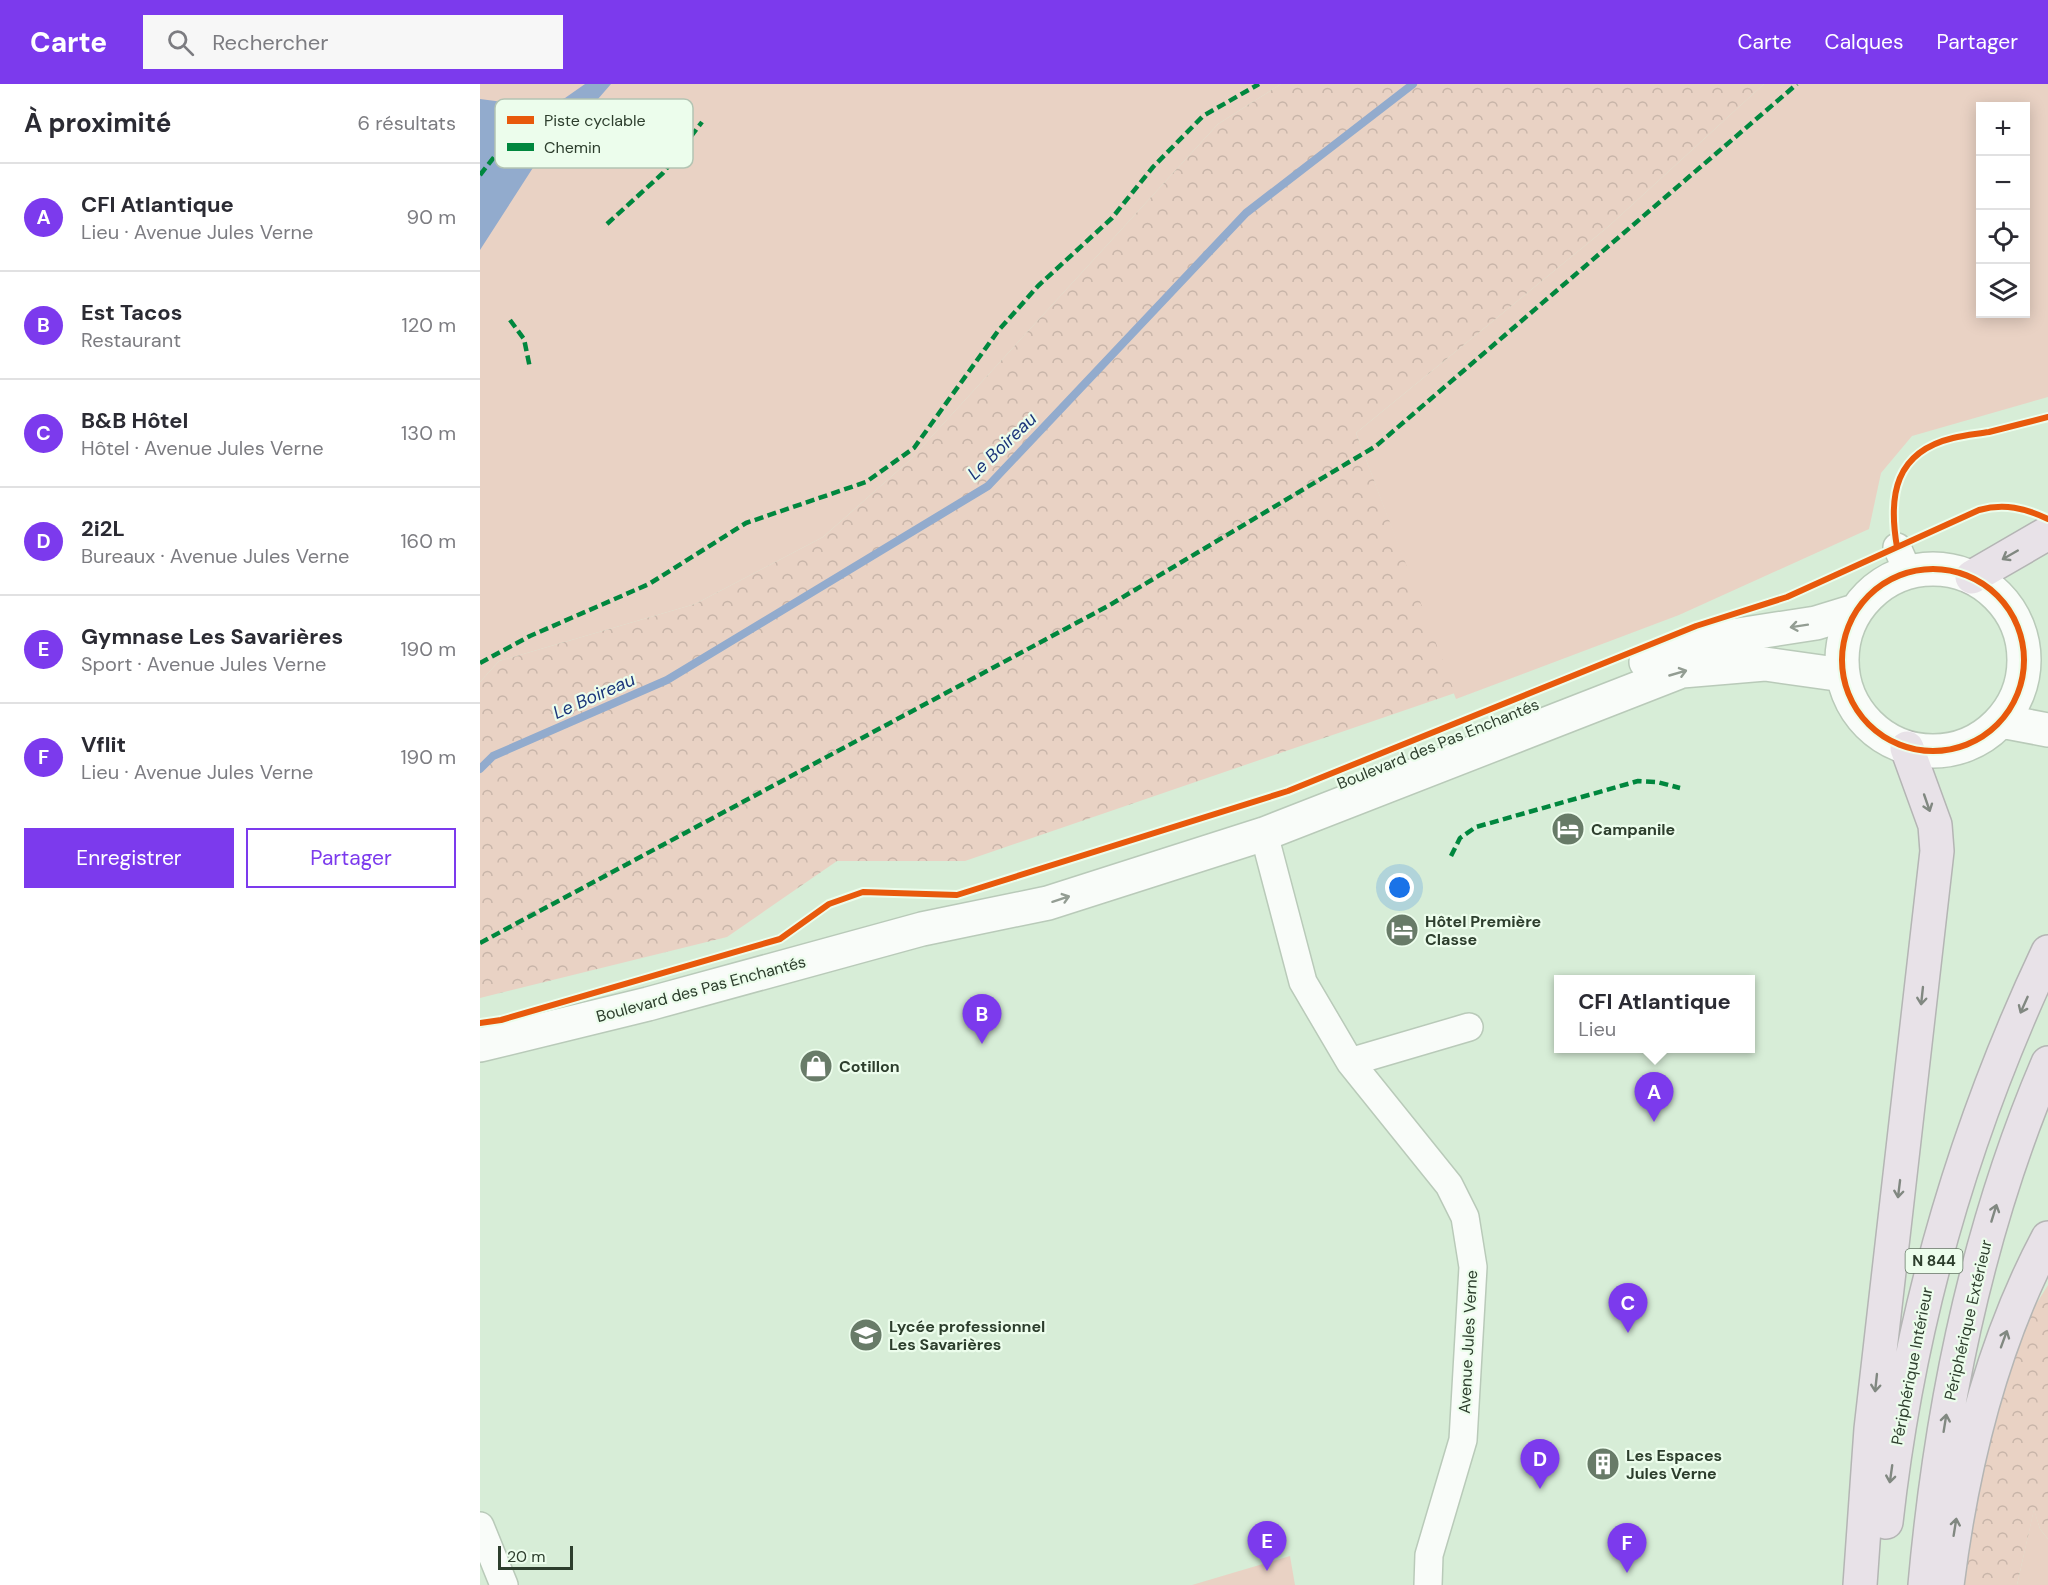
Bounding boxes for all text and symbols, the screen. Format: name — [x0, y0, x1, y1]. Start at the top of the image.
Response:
search box — [143, 15, 563, 69]
text: Carte — [30, 24, 107, 61]
icon: search — [164, 26, 197, 59]
text: Rechercher — [212, 28, 328, 57]
text: Carte — [1737, 28, 1792, 56]
text: Calques — [1825, 28, 1903, 56]
text: Partager — [1936, 28, 2018, 56]
legend — [495, 99, 693, 168]
map controls — [1976, 102, 2030, 318]
button: + — [1976, 102, 2030, 156]
text: À proximité — [24, 106, 171, 140]
text: 6 résultats — [357, 110, 456, 136]
text: Piste cyclable — [544, 110, 646, 131]
text: Chemin — [544, 137, 601, 158]
button: − — [1976, 156, 2030, 210]
text: CFI Atlantique — [81, 190, 234, 219]
text: A — [36, 204, 51, 230]
text: 90 m — [407, 204, 456, 230]
button: locate — [1976, 210, 2030, 264]
text: Lieu · Avenue Jules Verne — [81, 219, 313, 245]
button: layers — [1976, 264, 2030, 318]
text: Est Tacos — [81, 298, 183, 327]
text: B — [37, 312, 50, 338]
text: 120 m — [402, 312, 456, 338]
text: Restaurant — [81, 327, 181, 353]
text: B&B Hôtel — [81, 406, 188, 435]
water label: Le Boireau — [962, 407, 1042, 485]
text: C — [36, 420, 51, 446]
text: 130 m — [401, 420, 456, 446]
text: Hôtel · Avenue Jules Verne — [81, 435, 324, 461]
text: 2i2L — [81, 514, 125, 543]
text: D — [36, 528, 51, 554]
text: 160 m — [400, 528, 456, 554]
text: Bureaux · Avenue Jules Verne — [81, 543, 349, 569]
one-way arrow — [2002, 549, 2019, 561]
one-way arrow — [1789, 620, 1809, 631]
text: Gymnase Les Savarières — [81, 622, 343, 651]
text: E — [38, 636, 49, 662]
text: 190 m — [400, 636, 456, 662]
text: Sport · Avenue Jules Verne — [81, 651, 326, 677]
water label: Le Boireau — [549, 667, 639, 725]
one-way arrow — [1668, 667, 1687, 678]
street label: Boulevard des Pas Enchantés — [1334, 694, 1542, 794]
text: Vflit — [81, 730, 126, 759]
text: F — [38, 744, 49, 770]
text: 190 m — [400, 744, 456, 770]
text: Lieu · Avenue Jules Verne — [81, 759, 313, 785]
one-way arrow — [1923, 793, 1934, 812]
hotel icon: Campanile — [1550, 811, 1586, 847]
place label: Campanile — [1591, 819, 1675, 840]
button: Enregistrer — [24, 828, 234, 888]
button: Partager — [246, 828, 456, 888]
your location — [1385, 873, 1414, 902]
one-way arrow — [1051, 893, 1070, 904]
place label: Hôtel Première Classe — [1425, 911, 1541, 950]
hotel icon: Hôtel Première Classe — [1384, 912, 1420, 948]
street label: Boulevard des Pas Enchantés — [594, 951, 808, 1027]
popup — [1554, 975, 1755, 1053]
one-way arrow — [1916, 985, 1927, 1005]
text: CFI Atlantique — [1578, 987, 1731, 1016]
pin: B — [962, 994, 1002, 1044]
one-way arrow — [2018, 996, 2029, 1014]
text: Lieu — [1578, 1016, 1616, 1042]
shop icon: Cotillon — [798, 1048, 834, 1084]
place label: Cotillon — [839, 1056, 900, 1077]
pin: A — [1634, 1072, 1674, 1122]
one-way arrow — [1893, 1179, 1904, 1199]
one-way arrow — [1990, 1204, 2001, 1223]
street label: Périphérique Extérieur — [1939, 1238, 1997, 1402]
road number: N 844 — [1906, 1249, 1962, 1273]
street label: Avenue Jules Verne — [1454, 1270, 1482, 1414]
pin: C — [1608, 1284, 1648, 1333]
street label: Périphérique Intérieur — [1886, 1285, 1938, 1447]
place label: Lycée professionnel Les Savarières — [889, 1316, 1045, 1355]
school or university icon: Lycée professionnel Les Savarières — [848, 1317, 884, 1353]
one-way arrow — [2000, 1330, 2011, 1349]
one-way arrow — [1871, 1373, 1882, 1392]
one-way arrow — [1940, 1413, 1951, 1433]
pin: D — [1520, 1440, 1560, 1489]
place label: Les Espaces Jules Verne — [1626, 1445, 1722, 1484]
building icon: Les Espaces Jules Verne — [1585, 1446, 1621, 1482]
one-way arrow — [1886, 1464, 1897, 1484]
one-way arrow — [1949, 1518, 1960, 1537]
pin: E — [1248, 1522, 1286, 1571]
pin: F — [1608, 1524, 1646, 1573]
scale bar — [498, 1543, 573, 1570]
text: 20 m — [507, 1546, 546, 1567]

